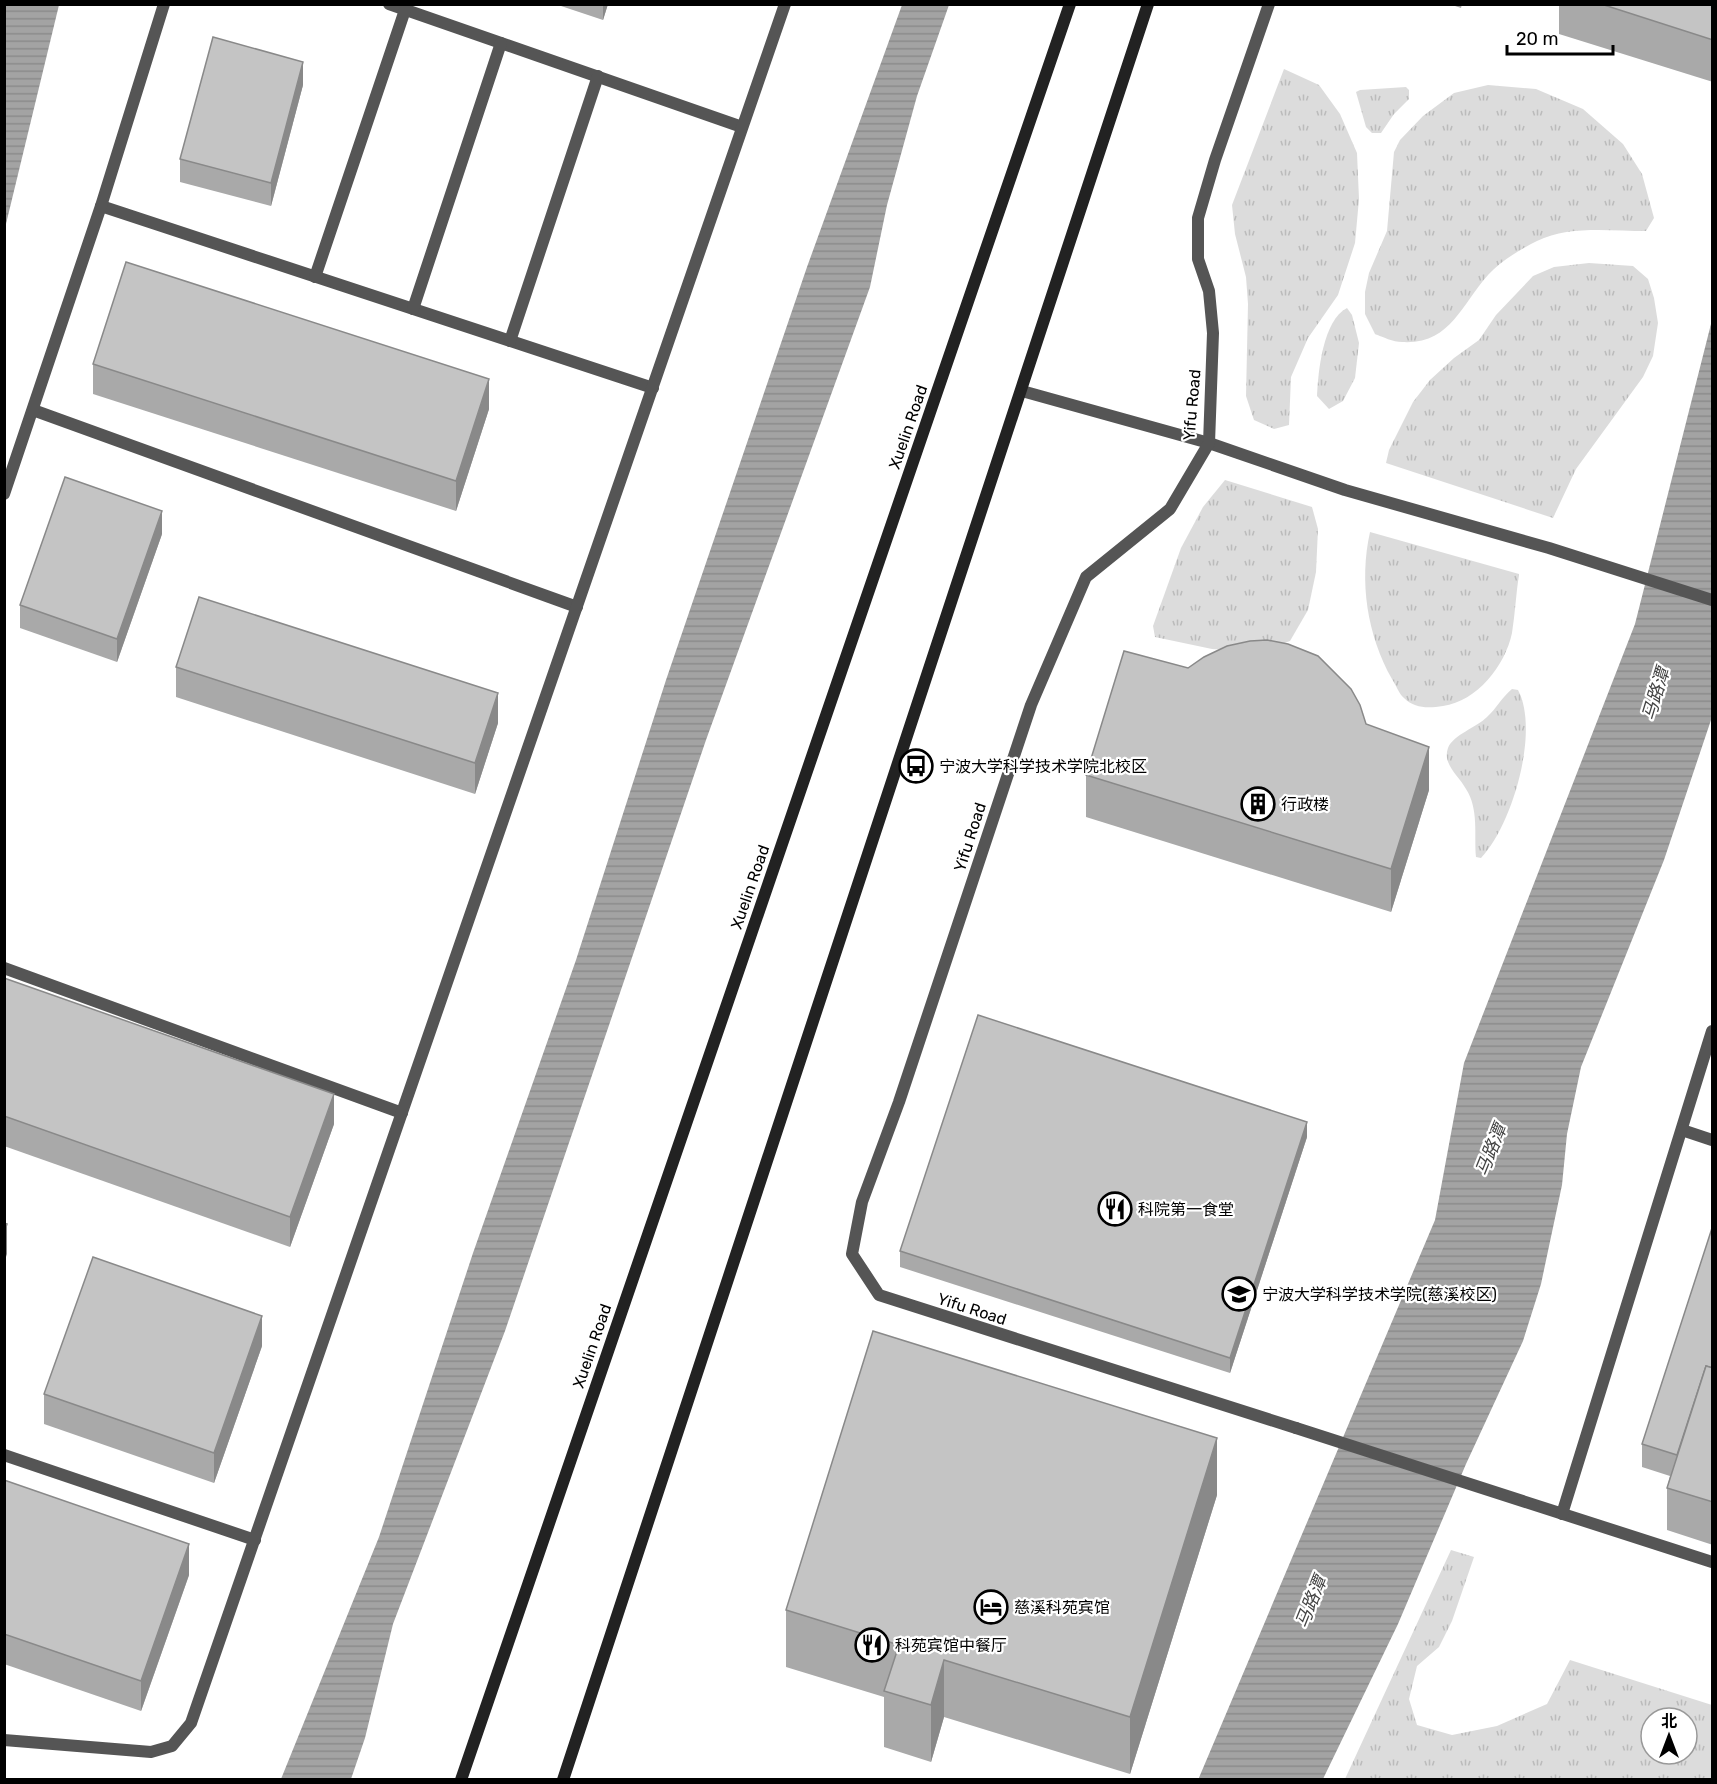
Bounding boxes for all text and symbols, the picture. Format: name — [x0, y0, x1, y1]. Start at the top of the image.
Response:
scale bar — [1507, 18, 1614, 56]
text: 20 m — [1516, 28, 1558, 50]
street label: Yifu Road — [1179, 369, 1205, 441]
street label: Xuelin Road — [885, 382, 931, 472]
water label: 马路潭 — [1638, 662, 1675, 723]
bus stop icon: 宁波大学科学技术学院北校区 — [898, 748, 934, 784]
place label: 宁波大学科学技术学院北校区 — [939, 757, 1147, 776]
building icon: 行政楼 — [1240, 786, 1276, 822]
place label: 行政楼 — [1281, 795, 1329, 814]
street label: Yifu Road — [950, 800, 990, 874]
street label: Xuelin Road — [727, 842, 773, 932]
water label: 马路潭 — [1471, 1118, 1512, 1179]
restaurant icon: 科院第一食堂 — [1097, 1191, 1133, 1227]
place label: 科院第一食堂 — [1138, 1200, 1234, 1219]
school or university icon: 宁波大学科学技术学院(慈溪校区) — [1221, 1276, 1257, 1312]
place label: 宁波大学科学技术学院(慈溪校区) — [1262, 1285, 1497, 1304]
street label: Yifu Road — [935, 1289, 1009, 1329]
street label: Xuelin Road — [569, 1301, 615, 1391]
water label: 马路潭 — [1291, 1570, 1332, 1631]
hotel icon: 慈溪科苑宾馆 — [973, 1589, 1009, 1625]
place label: 慈溪科苑宾馆 — [1014, 1598, 1110, 1617]
restaurant icon: 科苑宾馆中餐厅 — [854, 1627, 890, 1663]
place label: 科苑宾馆中餐厅 — [895, 1636, 1007, 1655]
north arrow — [1639, 1706, 1699, 1766]
text: 北 — [1661, 1712, 1677, 1731]

